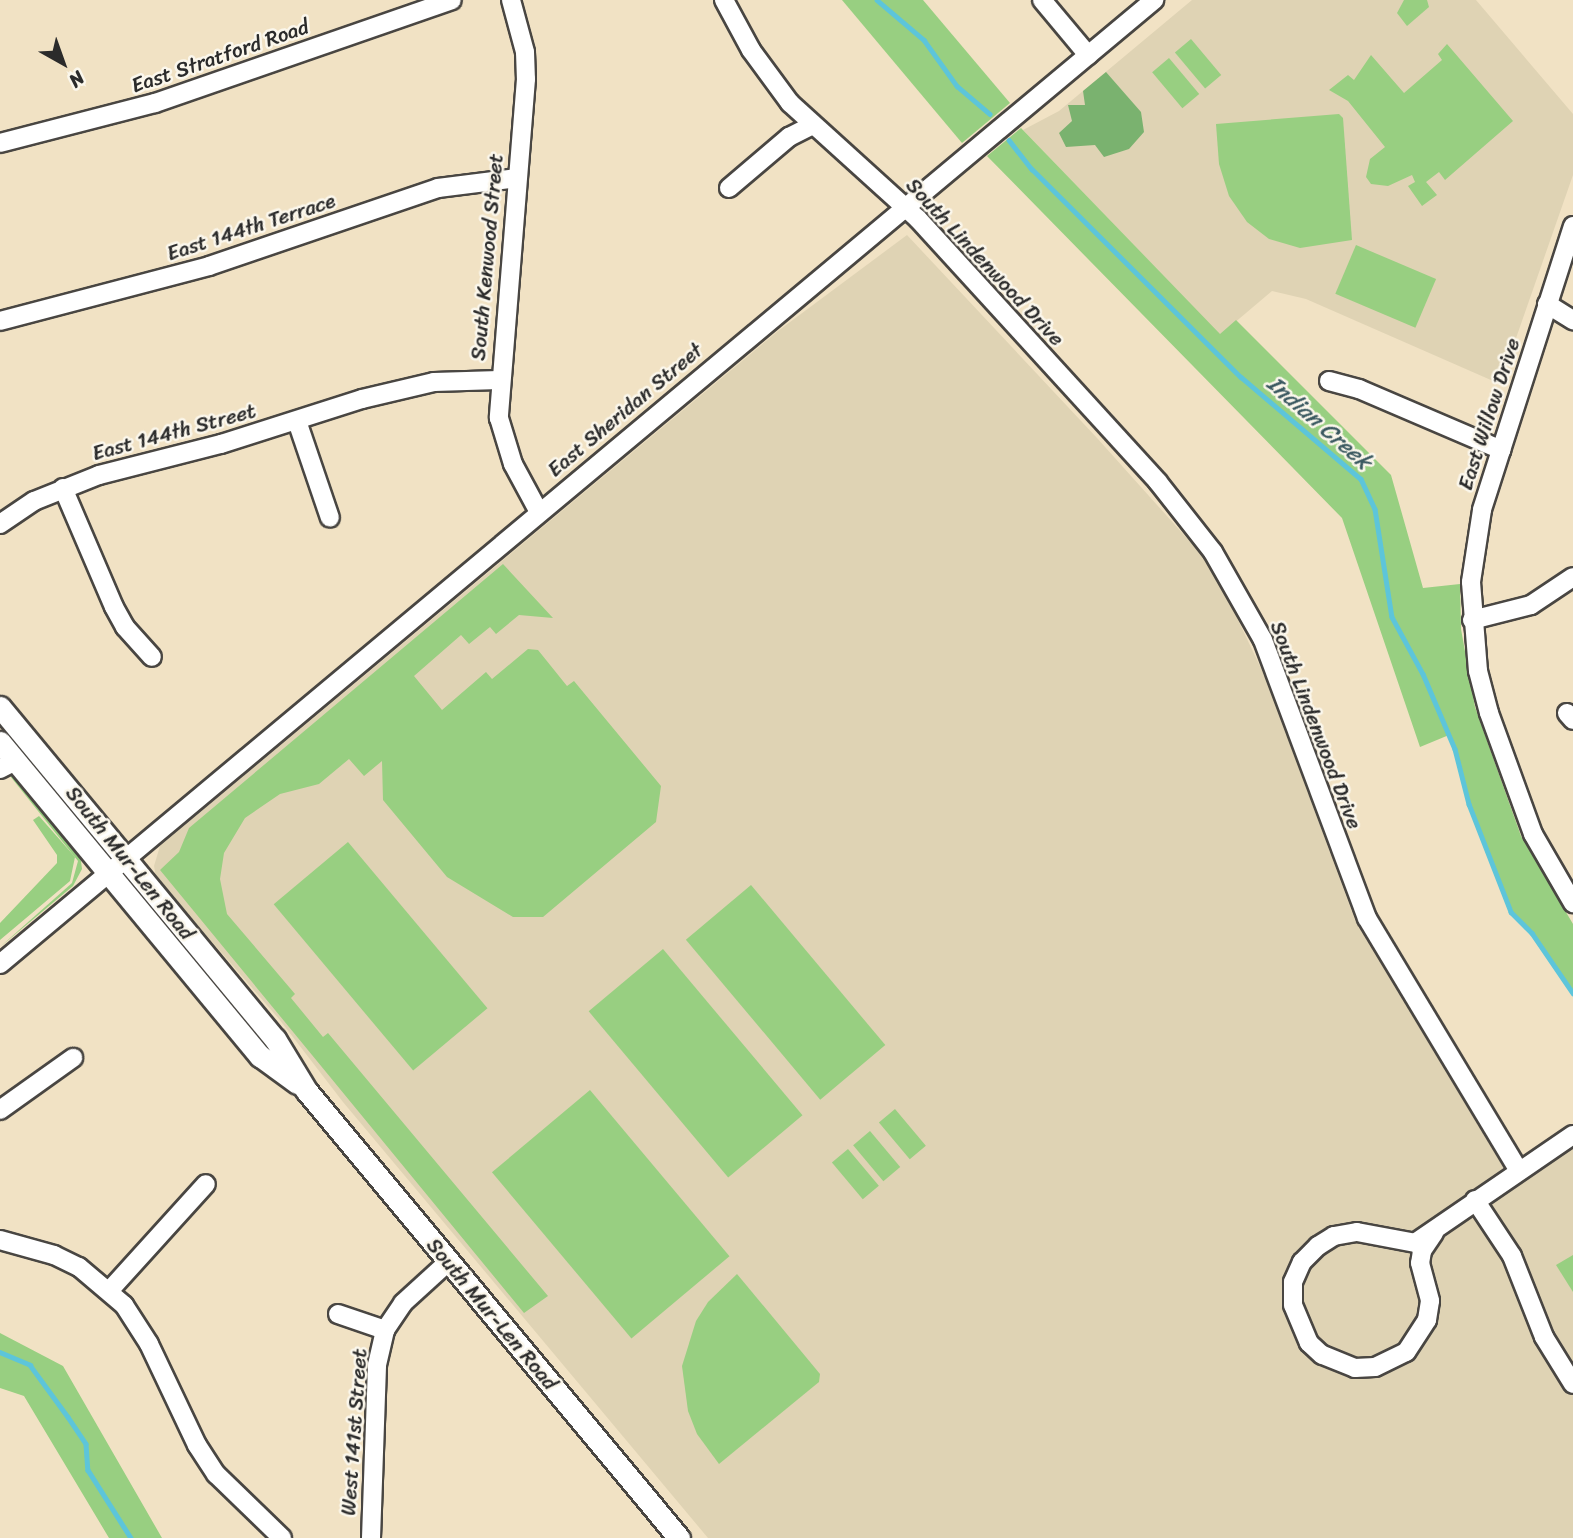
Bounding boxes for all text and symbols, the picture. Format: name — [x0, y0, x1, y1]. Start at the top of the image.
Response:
street label: East Stratford Road — [128, 14, 312, 98]
north arrow — [28, 28, 98, 98]
text: N — [61, 63, 92, 96]
street label: South Kenwood Street — [465, 152, 509, 362]
street label: South Lindenwood Drive — [901, 173, 1069, 351]
street label: East 144th Terrace — [163, 188, 339, 266]
street label: East Willow Drive — [1453, 335, 1525, 493]
street label: East Sheridan Street — [542, 338, 708, 482]
water label: Indian Creek — [1261, 370, 1377, 476]
street label: East 144th Street — [89, 398, 259, 466]
street label: South Lindenwood Drive — [1265, 618, 1367, 832]
street label: South Mur-Len Road — [60, 781, 200, 945]
street label: South Mur-Len Road — [421, 1233, 563, 1395]
street label: West 141st Street — [336, 1347, 372, 1517]

